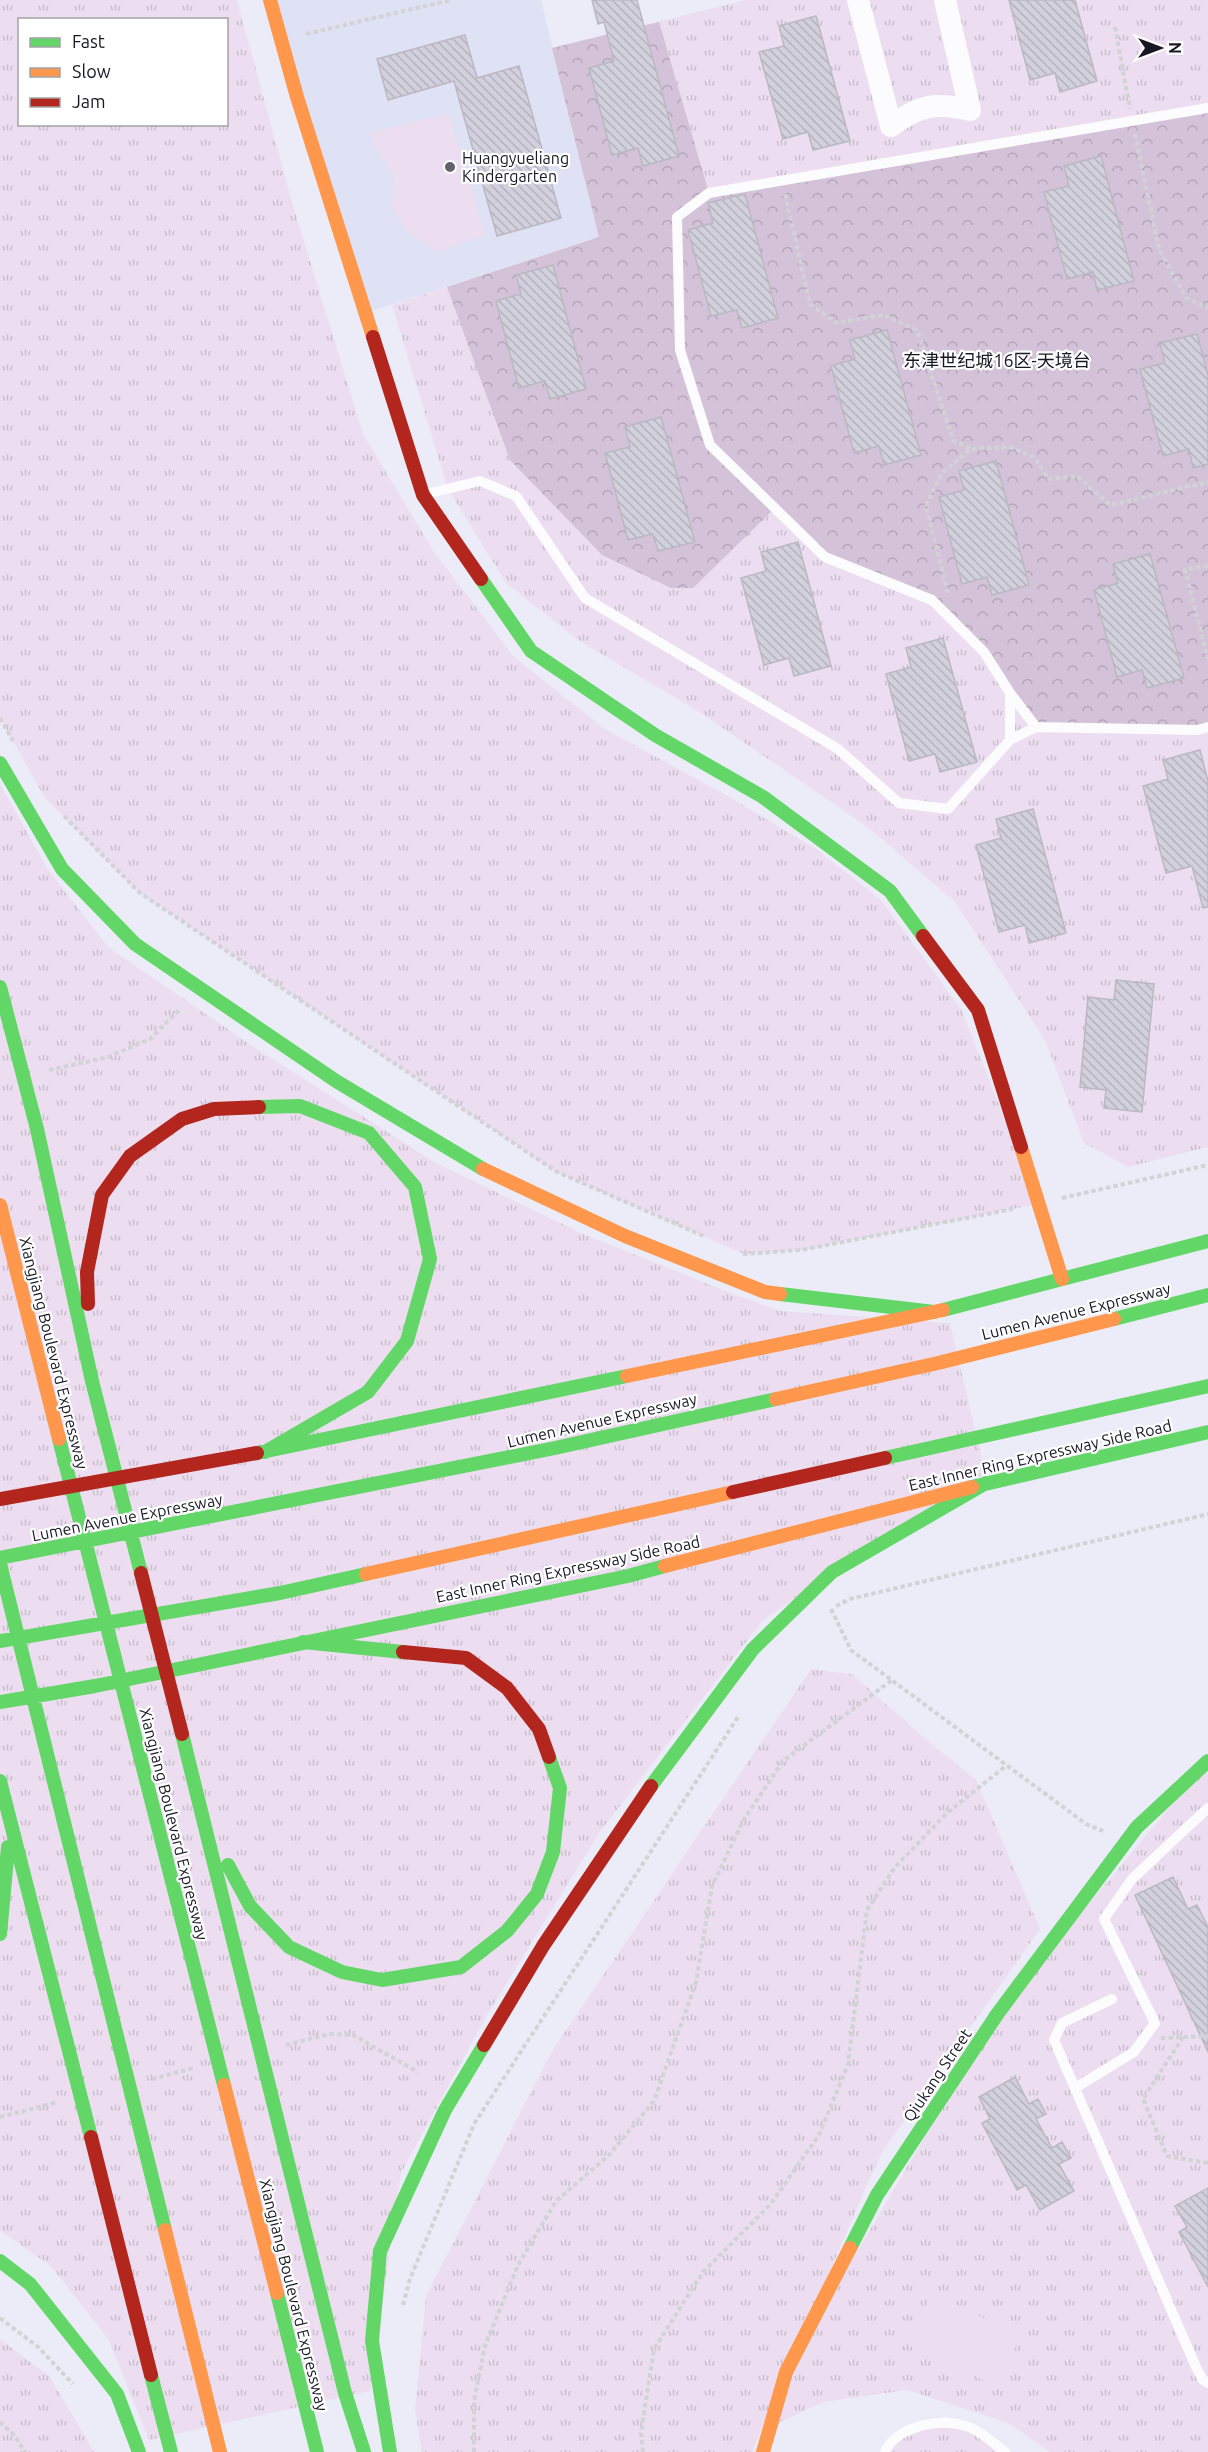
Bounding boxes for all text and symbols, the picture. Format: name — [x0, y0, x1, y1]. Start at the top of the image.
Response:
legend — [18, 18, 228, 126]
north arrow — [1130, 18, 1190, 78]
text: Fast — [72, 31, 105, 51]
text: N — [1166, 42, 1184, 54]
text: Slow — [72, 61, 111, 81]
text: Jam — [72, 91, 106, 111]
place label: Huangyueliang Kindergarten — [462, 149, 569, 185]
marker: Huangyueliang Kindergarten — [443, 160, 457, 174]
district label: 东津世纪城16区-天境台 — [903, 350, 1091, 370]
street label: Xiangjiang Boulevard Expressway — [16, 1235, 92, 1471]
street label: Lumen Avenue Expressway — [980, 1279, 1173, 1343]
street label: Lumen Avenue Expressway — [505, 1389, 699, 1451]
street label: East Inner Ring Expressway Side Road — [907, 1416, 1173, 1494]
street label: Lumen Avenue Expressway — [30, 1490, 224, 1544]
street label: East Inner Ring Expressway Side Road — [434, 1532, 702, 1606]
street label: Xiangjiang Boulevard Expressway — [136, 1706, 212, 1942]
street label: Qiukang Street — [899, 2024, 975, 2125]
street label: Xiangjiang Boulevard Expressway — [256, 2177, 332, 2413]

